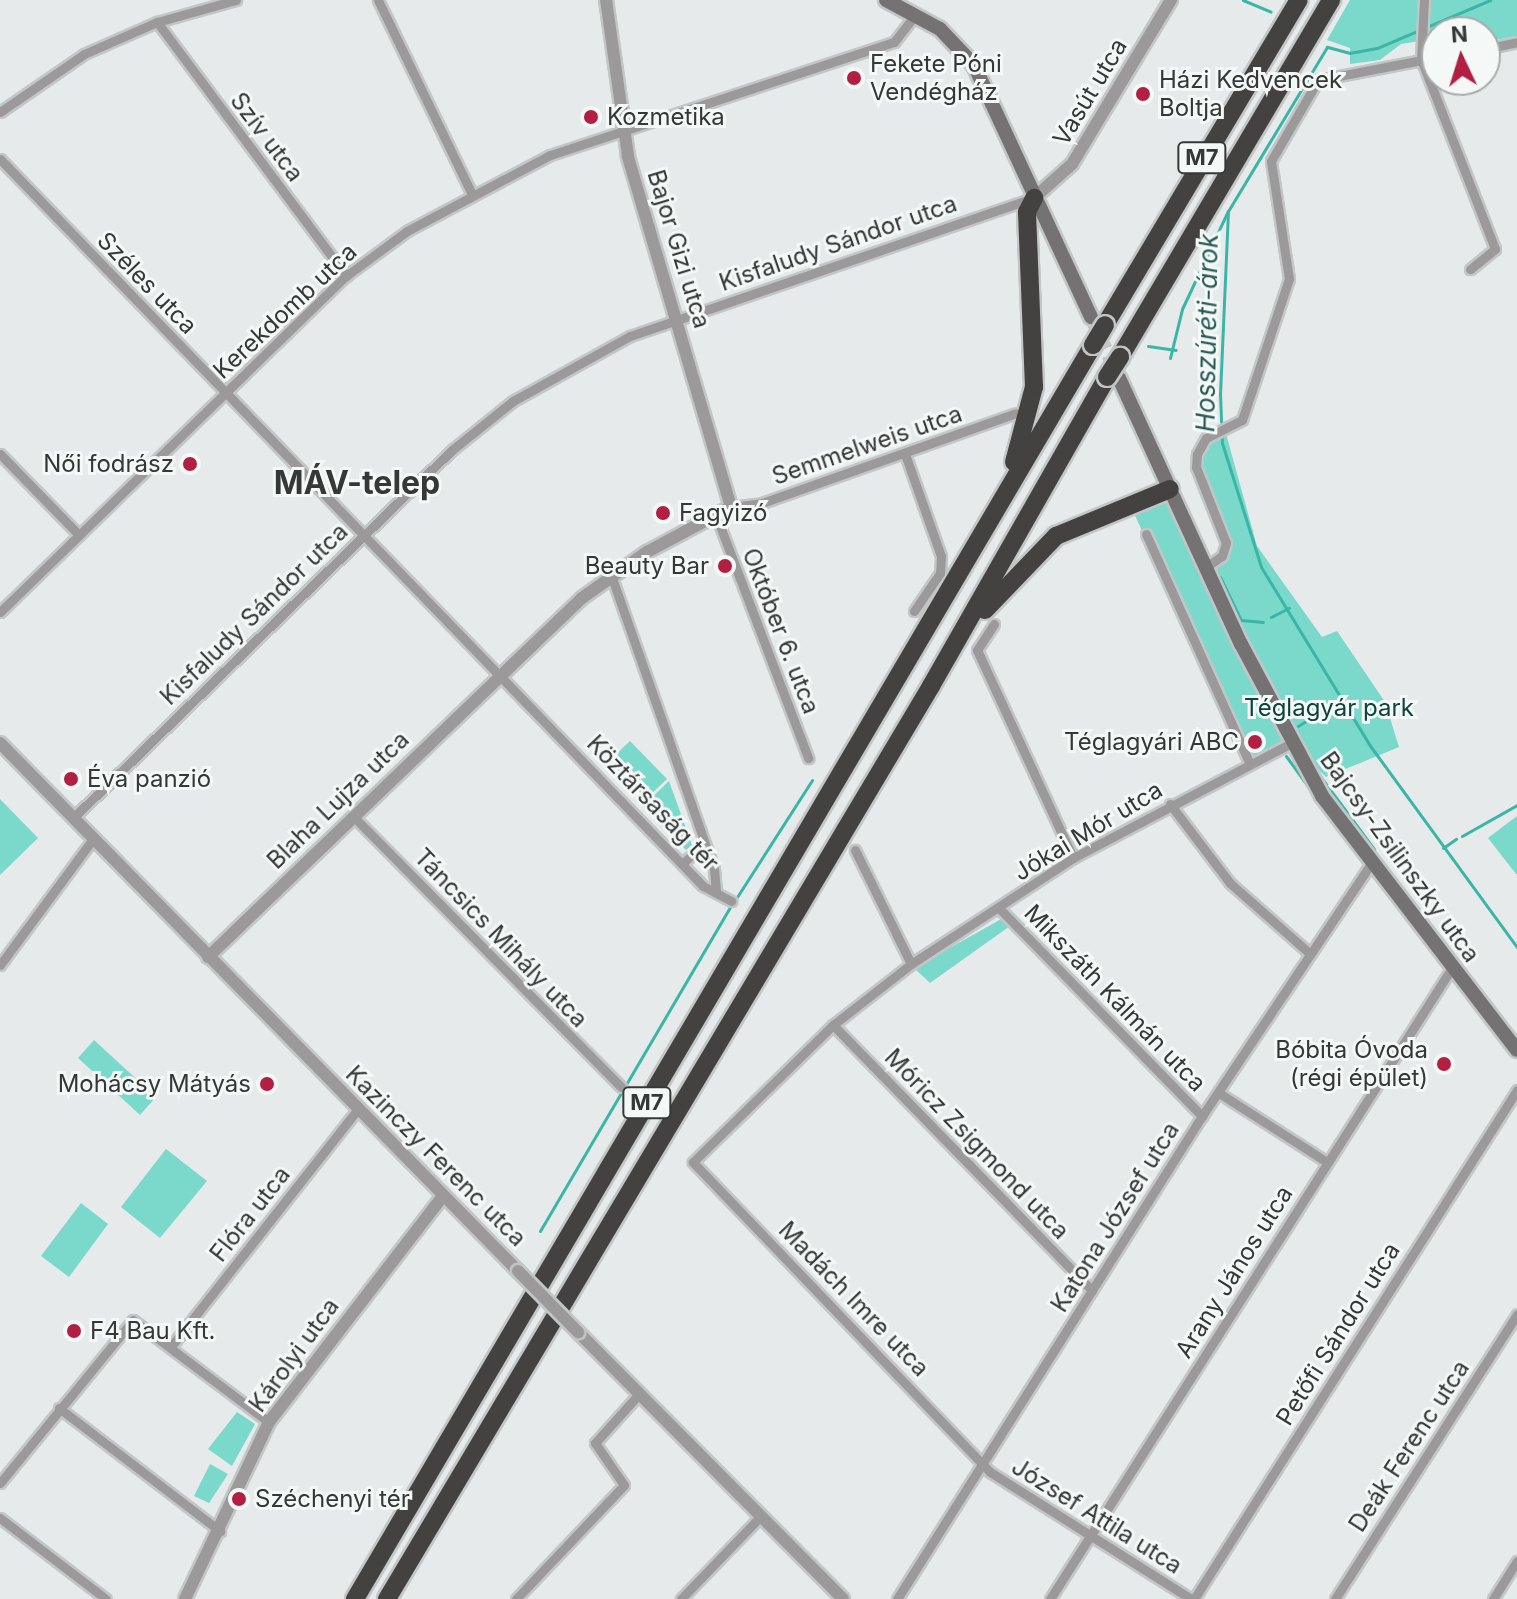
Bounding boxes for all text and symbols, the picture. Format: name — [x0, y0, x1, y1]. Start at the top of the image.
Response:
north arrow — [1421, 16, 1501, 96]
text: N — [1450, 20, 1469, 48]
street label: Vasút utca — [1047, 33, 1133, 151]
place label: Fekete Póni Vendégház — [870, 50, 1002, 106]
place label: Házi Kedvencek Boltja — [1159, 66, 1342, 122]
marker: Fekete Póni Vendégház — [845, 69, 863, 87]
marker: Házi Kedvencek Boltja — [1134, 85, 1152, 103]
street label: Szív utca — [224, 87, 310, 187]
place label: Kozmetika — [607, 103, 725, 131]
marker: Kozmetika — [582, 108, 600, 126]
road number: M7 — [1176, 140, 1228, 176]
street label: Bajor Gizi utca — [641, 166, 717, 332]
street label: Kisfaludy Sándor utca — [716, 189, 960, 297]
street label: Széles utca — [91, 226, 203, 340]
water label: Hosszúréti-árok — [1190, 234, 1224, 432]
street label: Kerekdomb utca — [207, 237, 363, 385]
street label: Semmelweis utca — [768, 399, 966, 491]
place label: Női fodrász — [43, 450, 174, 478]
marker: Női fodrász — [181, 455, 199, 473]
district label: MÁV-telep — [274, 464, 440, 502]
place label: Fagyizó — [679, 499, 767, 527]
marker: Fagyizó — [654, 504, 672, 522]
street label: Kisfaludy Sándor utca — [154, 517, 354, 711]
street label: Október 6. utca — [736, 544, 826, 718]
place label: Beauty Bar — [585, 552, 709, 580]
marker: Beauty Bar — [716, 557, 734, 575]
park label: Téglagyár park — [1244, 694, 1414, 722]
street label: Blaha Lujza utca — [261, 725, 415, 875]
place label: Téglagyári ABC — [1064, 728, 1239, 756]
street label: Köztársaság tér — [581, 729, 725, 877]
marker: Téglagyári ABC — [1246, 733, 1264, 751]
street label: Bajcsy-Zsilinszky utca — [1314, 746, 1486, 968]
place label: Éva panzió — [87, 765, 211, 793]
marker: Éva panzió — [62, 770, 80, 788]
street label: Jókai Mór utca — [1008, 775, 1168, 887]
street label: Táncsics Mihály utca — [408, 843, 594, 1033]
street label: Mikszáth Kálmán utca — [1018, 898, 1212, 1098]
place label: Bóbita Óvoda (régi épület) — [1275, 1036, 1428, 1092]
street label: Móricz Zsigmond utca — [879, 1043, 1075, 1245]
marker: Bóbita Óvoda (régi épület) — [1435, 1055, 1453, 1073]
street label: Kazinczy Ferenc utca — [340, 1060, 532, 1252]
place label: Mohácsy Mátyás — [58, 1070, 251, 1098]
marker: Mohácsy Mátyás — [258, 1075, 276, 1093]
road number: M7 — [621, 1085, 673, 1121]
street label: Katona József utca — [1045, 1117, 1185, 1317]
street label: Flóra utca — [204, 1161, 296, 1267]
street label: Arany János utca — [1169, 1181, 1299, 1363]
street label: Madách Imre utca — [773, 1216, 935, 1382]
street label: Petőfi Sándor utca — [1270, 1237, 1406, 1431]
street label: Károlyi utca — [243, 1292, 345, 1418]
place label: F4 Bau Kft. — [90, 1317, 215, 1345]
marker: F4 Bau Kft. — [65, 1322, 83, 1340]
street label: Deák Ferenc utca — [1343, 1355, 1475, 1537]
street label: József Attila utca — [1006, 1452, 1188, 1580]
place label: Széchenyi tér — [255, 1485, 410, 1513]
marker: Széchenyi tér — [230, 1490, 248, 1508]

